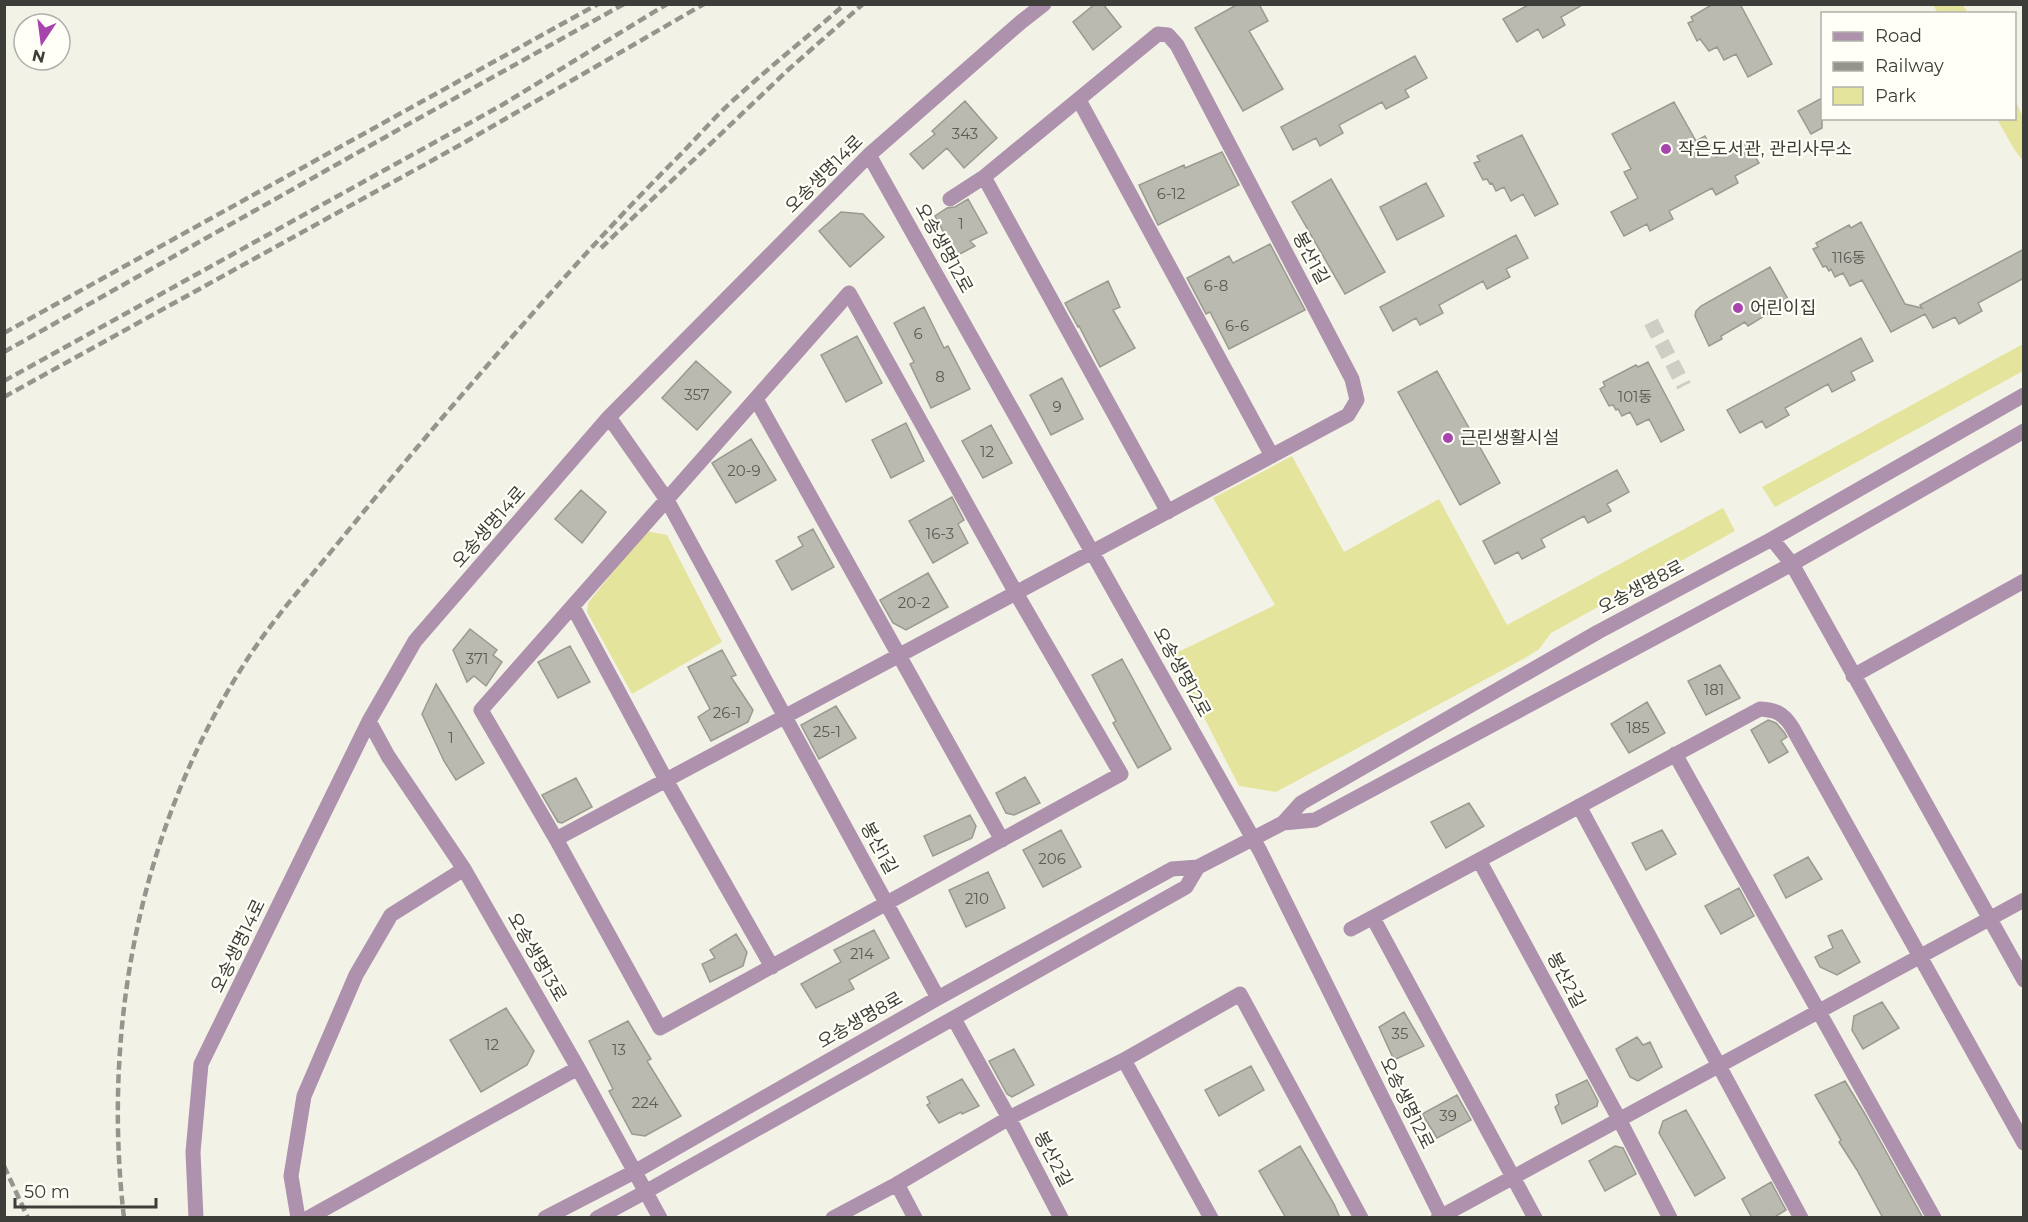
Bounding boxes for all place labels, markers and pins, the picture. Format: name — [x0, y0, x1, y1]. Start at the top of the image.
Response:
place label: 작은도서관, 관리사무소 — [1678, 138, 1852, 160]
marker: 작은도서관, 관리사무소 — [1659, 142, 1673, 156]
place label: 어린이집 — [1750, 297, 1816, 319]
marker: 어린이집 — [1731, 301, 1745, 315]
place label: 근린생활시설 — [1460, 427, 1559, 449]
marker: 근린생활시설 — [1441, 431, 1455, 445]

